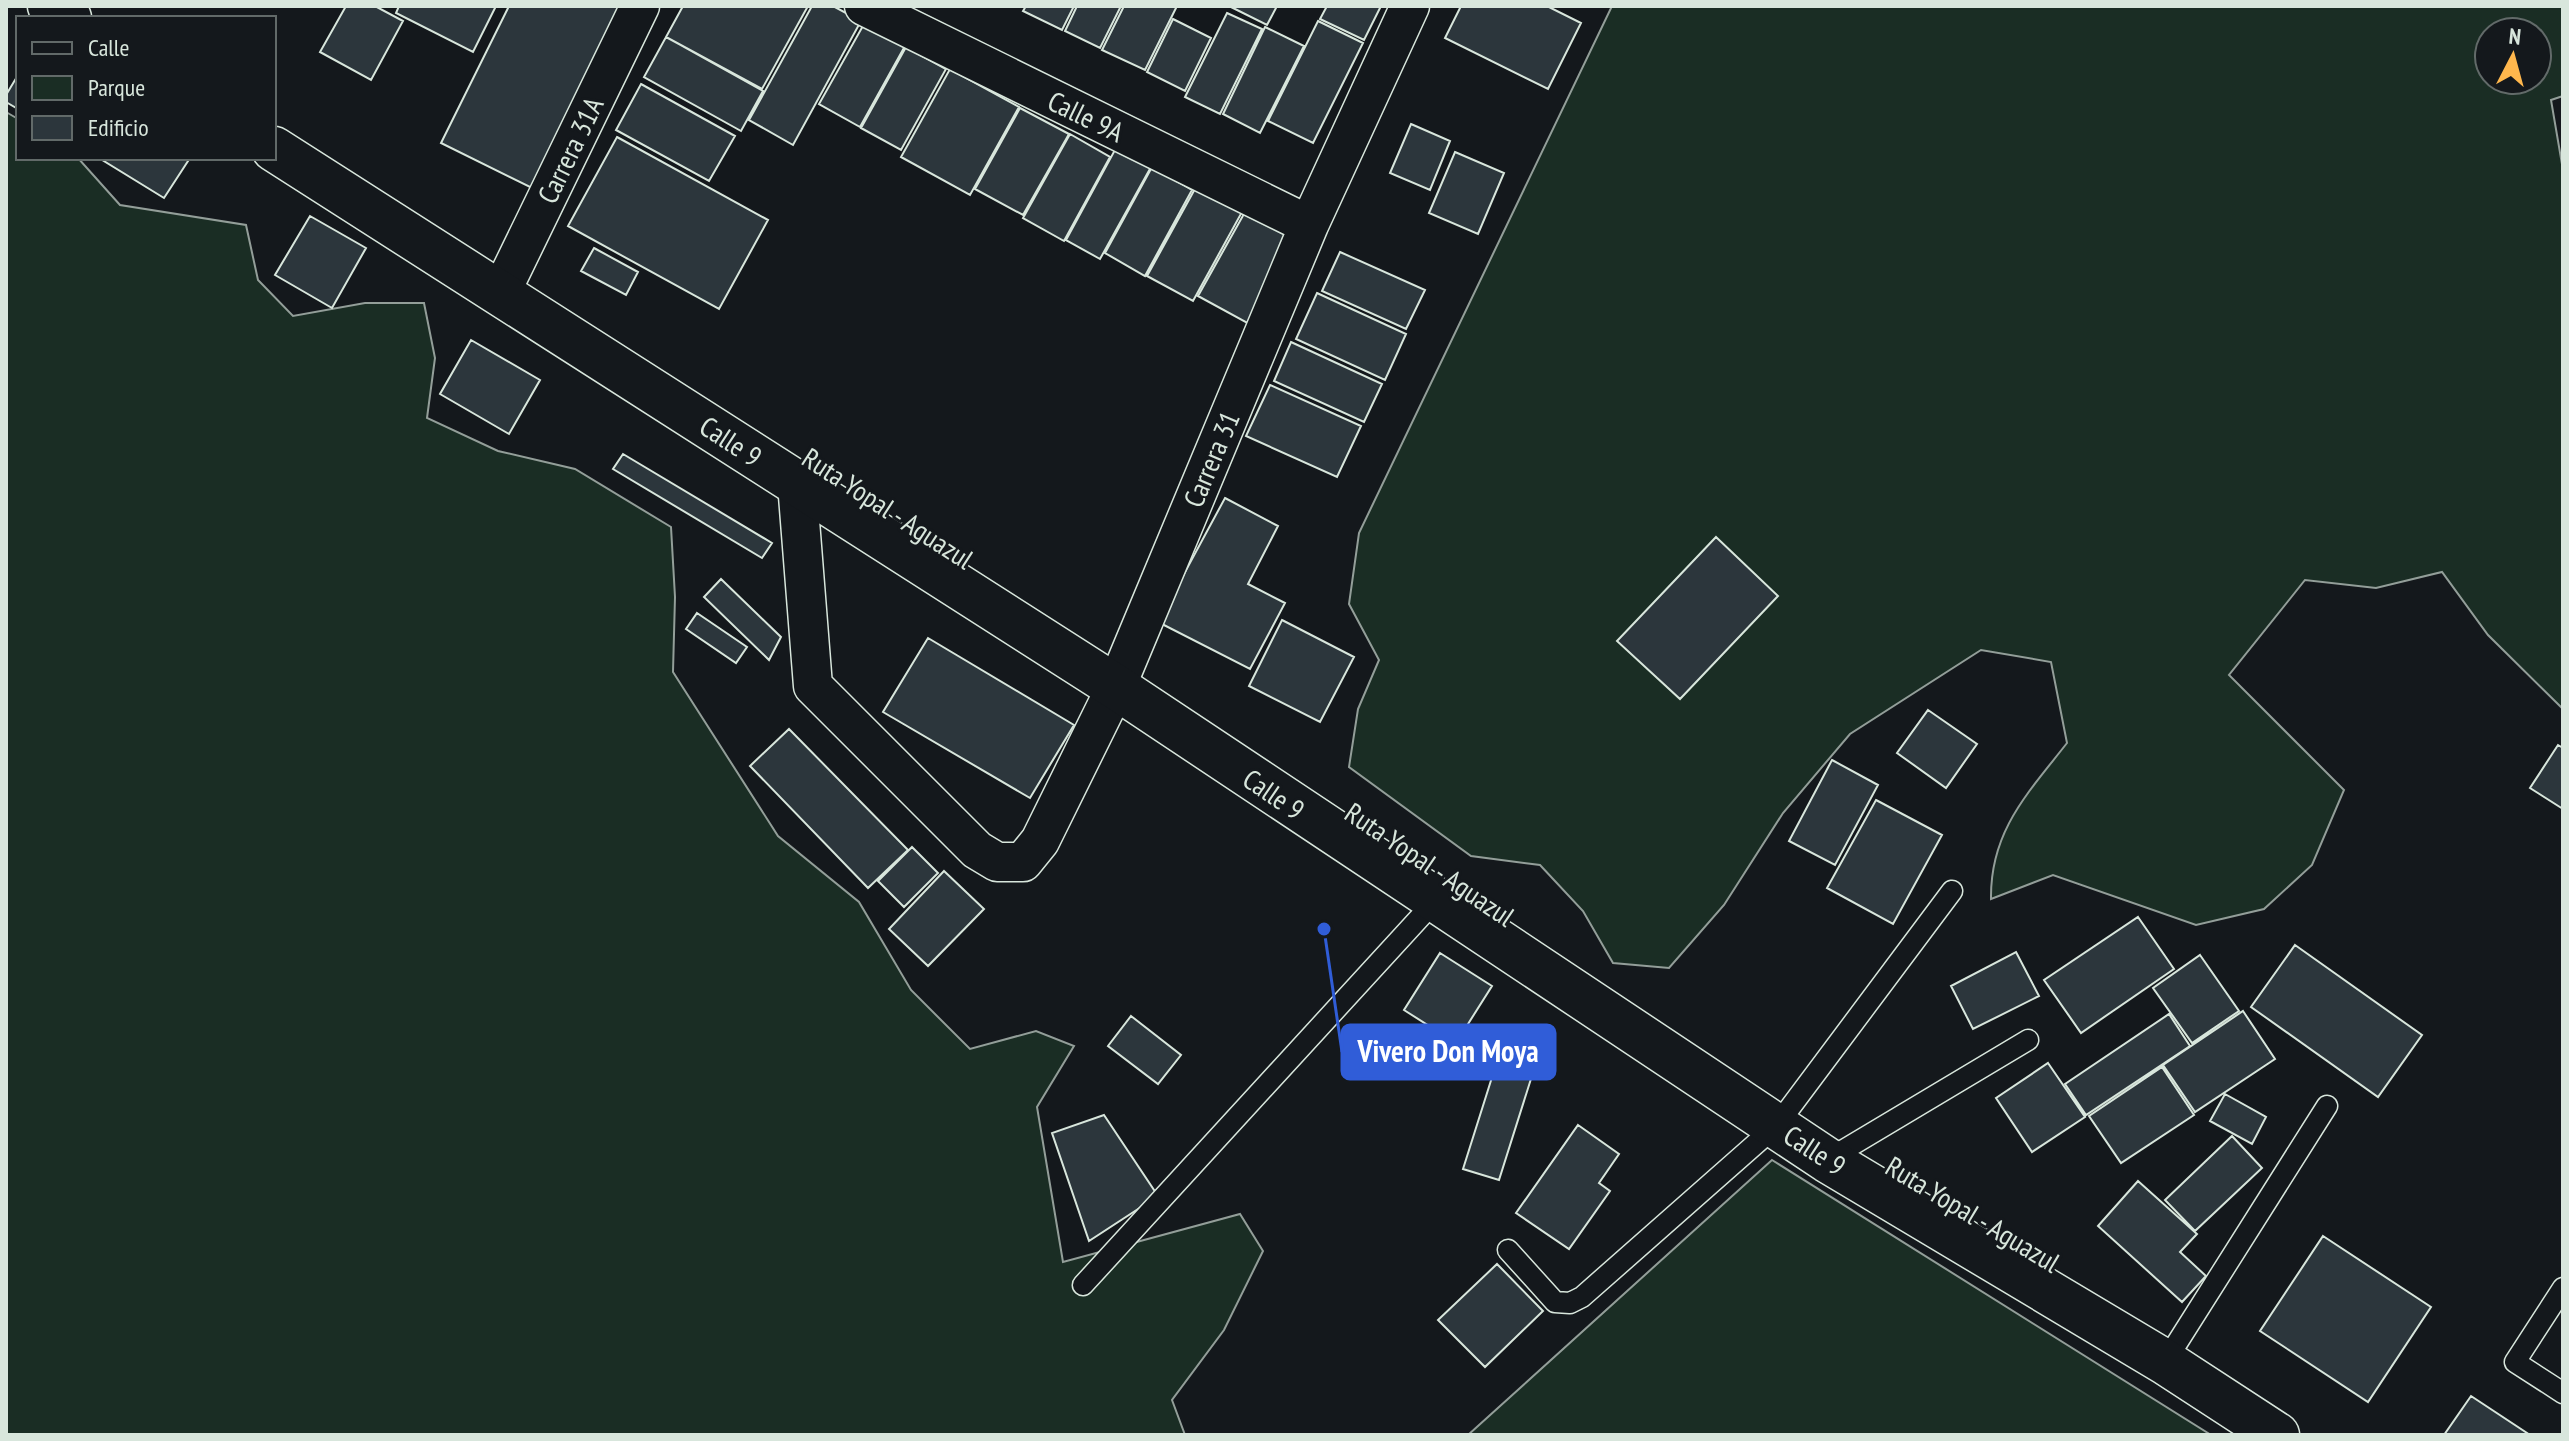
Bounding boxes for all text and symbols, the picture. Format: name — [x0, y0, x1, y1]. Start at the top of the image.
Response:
legend — [16, 16, 276, 160]
north arrow — [2473, 16, 2553, 96]
text: N — [2508, 22, 2522, 51]
text: Calle — [88, 32, 129, 63]
text: Parque — [88, 72, 145, 103]
street label: Calle 9A — [1042, 82, 1131, 151]
street label: Carrera 31A — [528, 90, 612, 209]
text: Edificio — [88, 112, 149, 143]
street label: Carrera 31 — [1174, 405, 1248, 513]
street label: Calle 9 — [693, 407, 769, 475]
street label: Ruta Yopal - Aguazul — [795, 439, 981, 577]
street label: Calle 9 — [1236, 760, 1312, 828]
street label: Ruta Yopal - Aguazul — [1338, 794, 1522, 935]
callout: Vivero Don Moya — [1342, 1025, 1555, 1079]
text: Vivero Don Moya — [1356, 1031, 1539, 1070]
street label: Calle 9 — [1777, 1116, 1853, 1184]
street label: Ruta Yopal - Aguazul — [1879, 1147, 2067, 1281]

